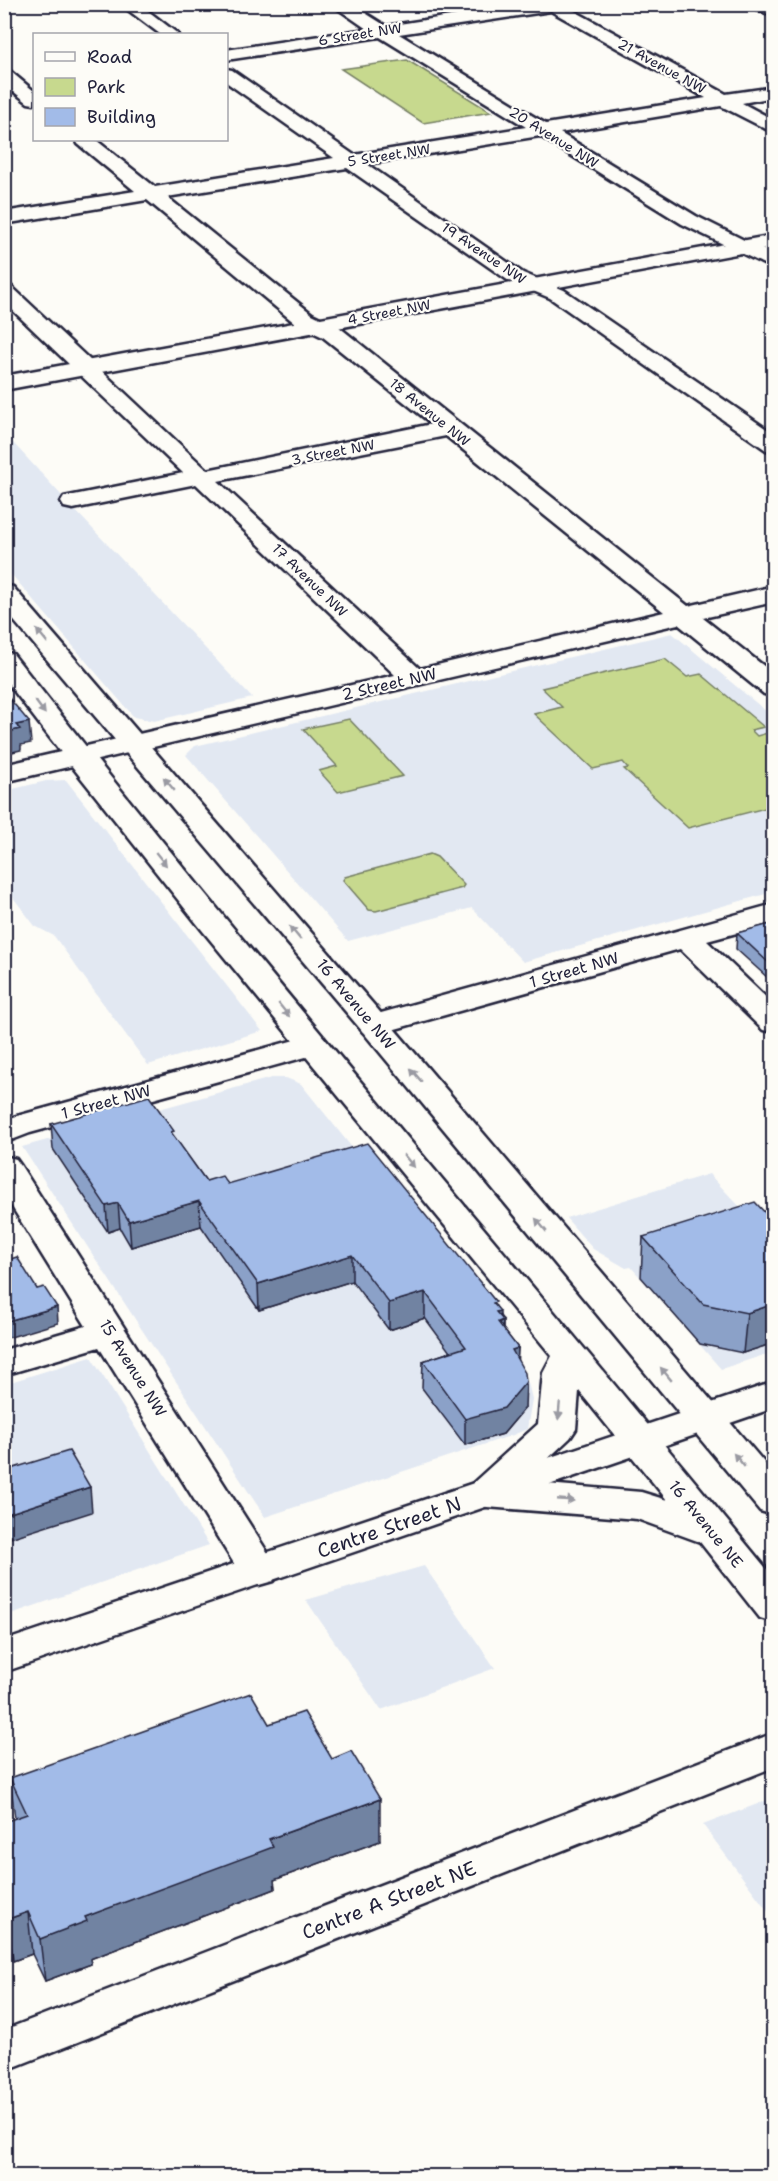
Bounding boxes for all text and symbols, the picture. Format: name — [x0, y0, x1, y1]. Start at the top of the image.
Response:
street label: 6 Street NW — [317, 18, 403, 50]
legend — [33, 33, 228, 141]
street label: 21 Avenue NW — [615, 34, 709, 98]
text: Road — [87, 45, 132, 69]
text: Park — [87, 75, 126, 99]
street label: 20 Avenue NW — [506, 102, 602, 172]
text: Building — [87, 105, 156, 129]
street label: 5 Street NW — [346, 140, 432, 170]
street label: 19 Avenue NW — [438, 218, 530, 288]
street label: 4 Street NW — [346, 295, 432, 329]
street label: 18 Avenue NW — [386, 374, 474, 450]
street label: 3 Street NW — [290, 435, 376, 469]
street label: 17 Avenue NW — [269, 540, 351, 620]
one-way arrow — [36, 629, 49, 644]
street label: 2 Street NW — [340, 663, 438, 705]
one-way arrow — [33, 699, 45, 714]
one-way arrow — [162, 776, 175, 792]
one-way arrow — [155, 851, 168, 867]
one-way arrow — [289, 926, 302, 941]
street label: 1 Street NW — [527, 947, 621, 993]
street label: 16 Avenue NW — [312, 954, 400, 1054]
one-way arrow — [278, 1003, 290, 1018]
one-way arrow — [410, 1068, 423, 1083]
street label: 1 Street NW — [59, 1080, 153, 1124]
one-way arrow — [402, 1153, 415, 1169]
one-way arrow — [535, 1217, 548, 1232]
street label: 15 Avenue NW — [95, 1315, 171, 1421]
one-way arrow — [660, 1366, 673, 1382]
one-way arrow — [554, 1402, 564, 1421]
one-way arrow — [733, 1453, 746, 1468]
street label: 16 Avenue NE — [664, 1476, 748, 1572]
street label: Centre Street N — [313, 1490, 465, 1564]
one-way arrow — [556, 1495, 575, 1505]
street label: Centre A Street NE — [298, 1855, 480, 1945]

